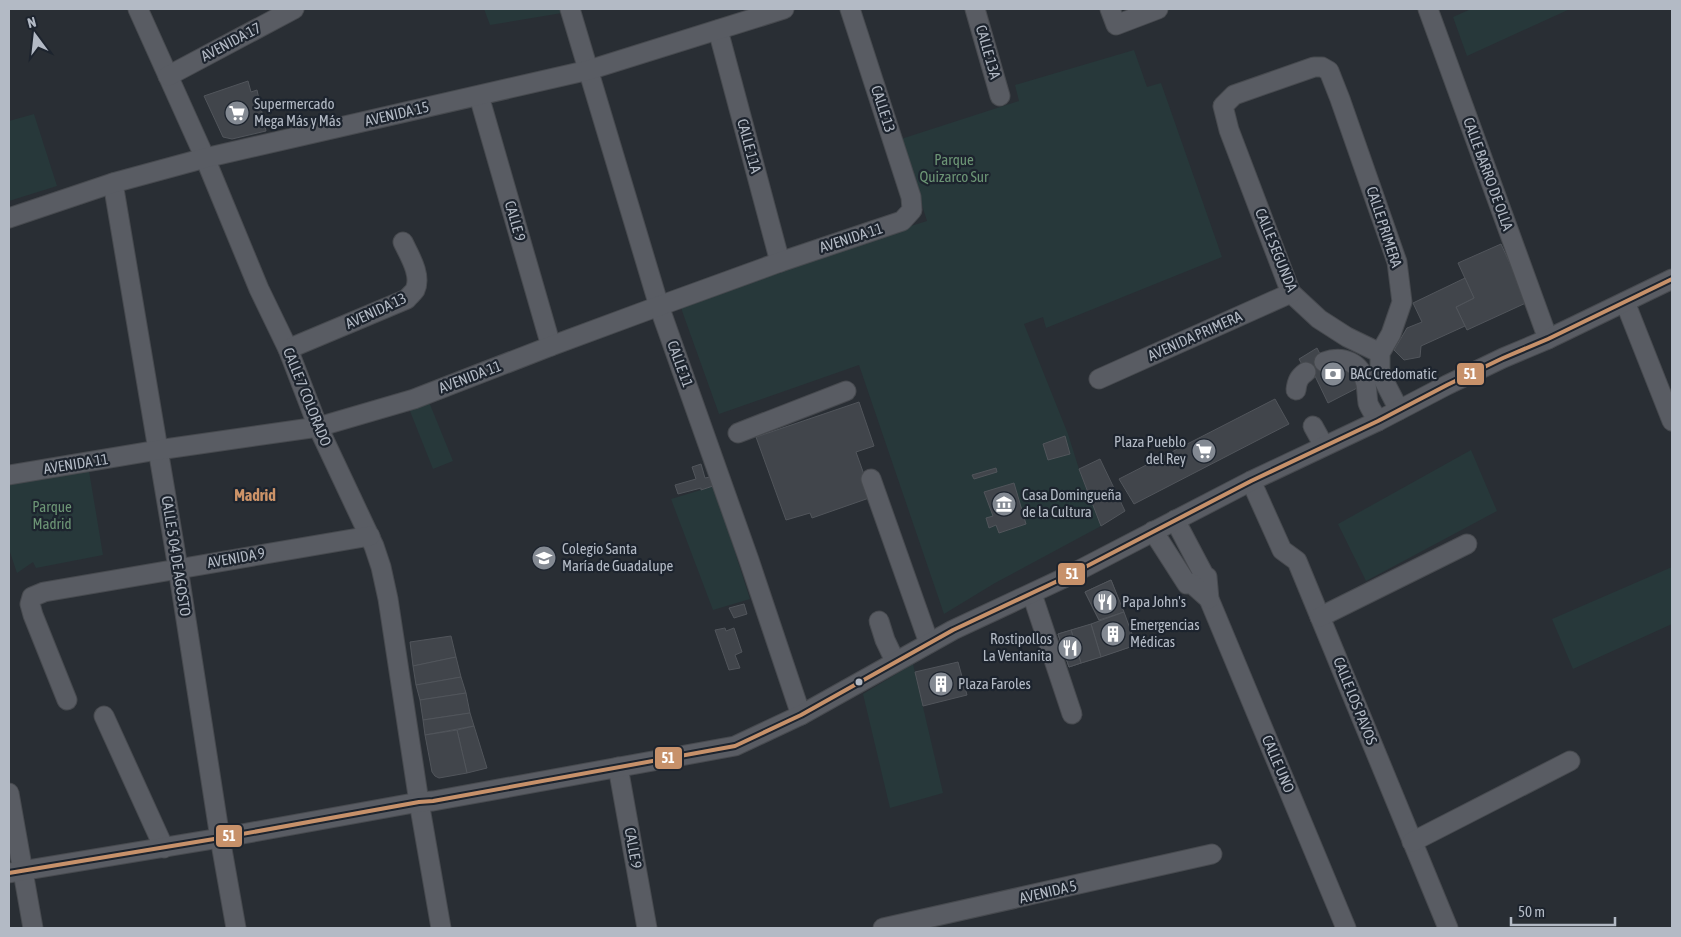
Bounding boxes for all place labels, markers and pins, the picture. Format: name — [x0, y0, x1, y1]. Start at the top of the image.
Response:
place label: Supermercado Mega Más y Más — [254, 95, 341, 129]
supermarket icon: Supermercado Mega Más y Más — [224, 100, 250, 126]
bank icon: BAC Credomatic — [1320, 361, 1346, 387]
place label: BAC Credomatic — [1350, 365, 1437, 382]
place label: Plaza Pueblo del Rey — [1114, 433, 1186, 467]
supermarket icon: Plaza Pueblo del Rey — [1191, 438, 1217, 464]
place label: Casa Domingueña de la Cultura — [1022, 486, 1122, 520]
museum icon: Casa Domingueña de la Cultura — [991, 491, 1017, 517]
place label: Colegio Santa María de Guadalupe — [562, 540, 673, 574]
school or university icon: Colegio Santa María de Guadalupe — [531, 545, 557, 571]
restaurant icon: Papa John's — [1092, 589, 1118, 615]
place label: Papa John's — [1122, 593, 1186, 610]
place label: Emergencias Médicas — [1130, 616, 1199, 650]
building icon: Emergencias Médicas — [1100, 621, 1126, 647]
place label: Rostipollos La Ventanita — [983, 630, 1052, 664]
restaurant icon: Rostipollos La Ventanita — [1057, 635, 1083, 661]
building icon: Plaza Faroles — [928, 671, 954, 697]
place label: Plaza Faroles — [958, 675, 1031, 692]
unlabelled marker — [854, 677, 864, 687]

